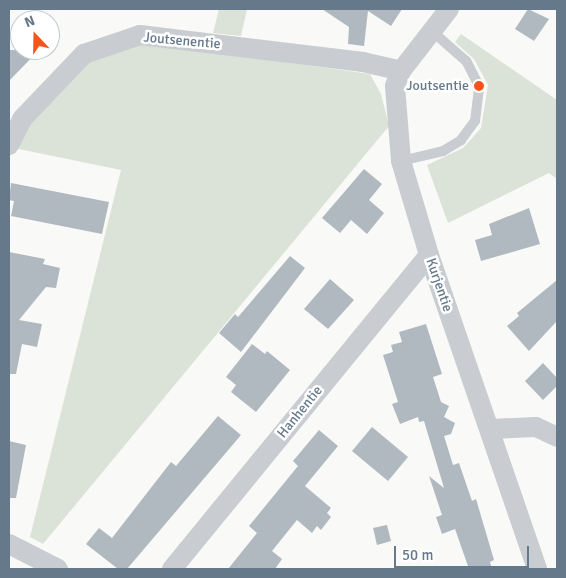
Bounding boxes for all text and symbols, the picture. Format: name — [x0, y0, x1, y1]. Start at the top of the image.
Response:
north arrow — [10, 10, 60, 60]
text: N — [22, 12, 37, 31]
street label: Joutsenentie — [143, 29, 221, 53]
place label: Joutsentie — [406, 78, 469, 94]
marker: Joutsentie — [473, 80, 485, 92]
street label: Kurjentie — [422, 256, 456, 314]
street label: Hanhentie — [274, 383, 326, 441]
scale bar — [396, 536, 531, 568]
text: 50 m — [402, 546, 433, 564]

